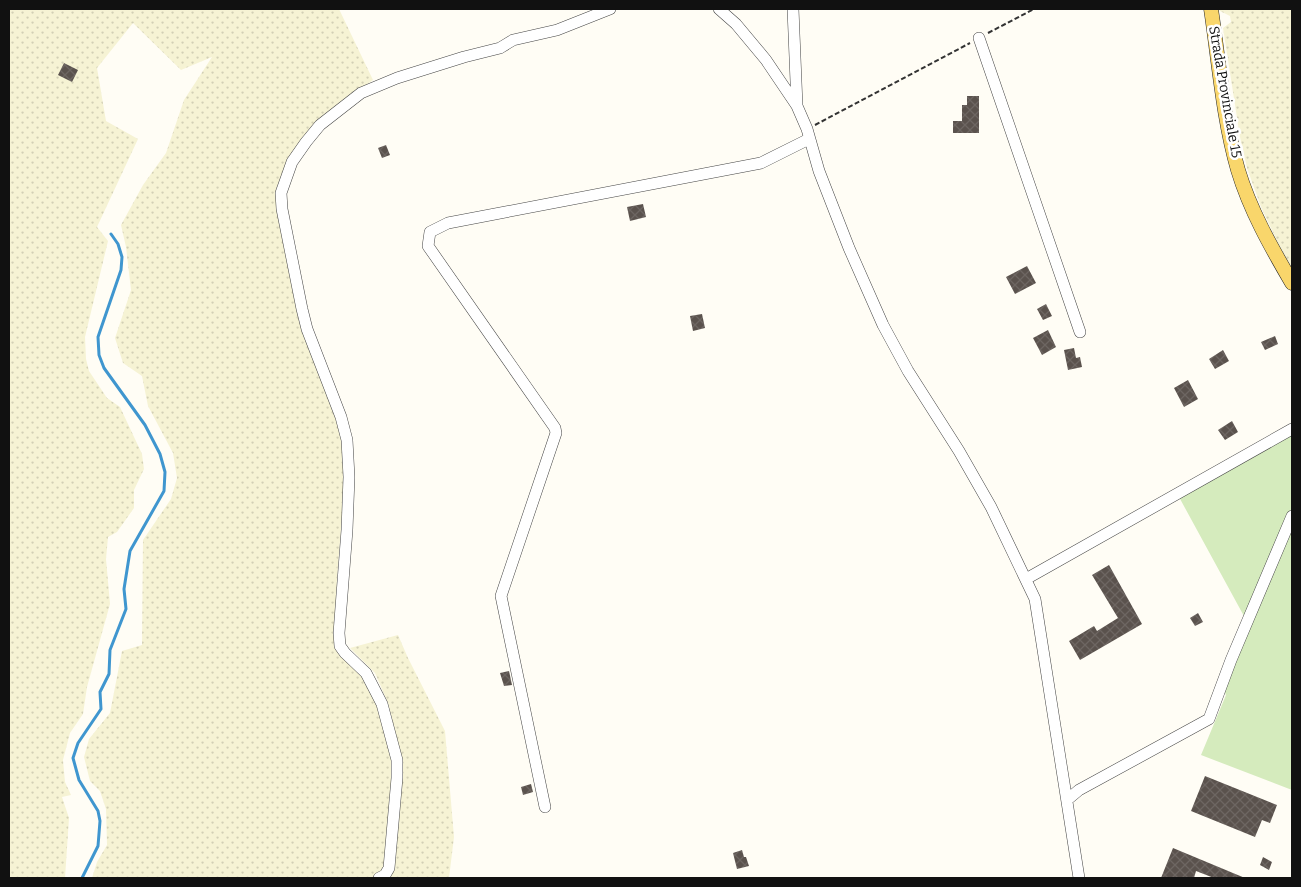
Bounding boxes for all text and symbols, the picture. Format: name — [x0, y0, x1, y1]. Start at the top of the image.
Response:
street label: Strada Provinciale 15 — [1205, 25, 1245, 159]

